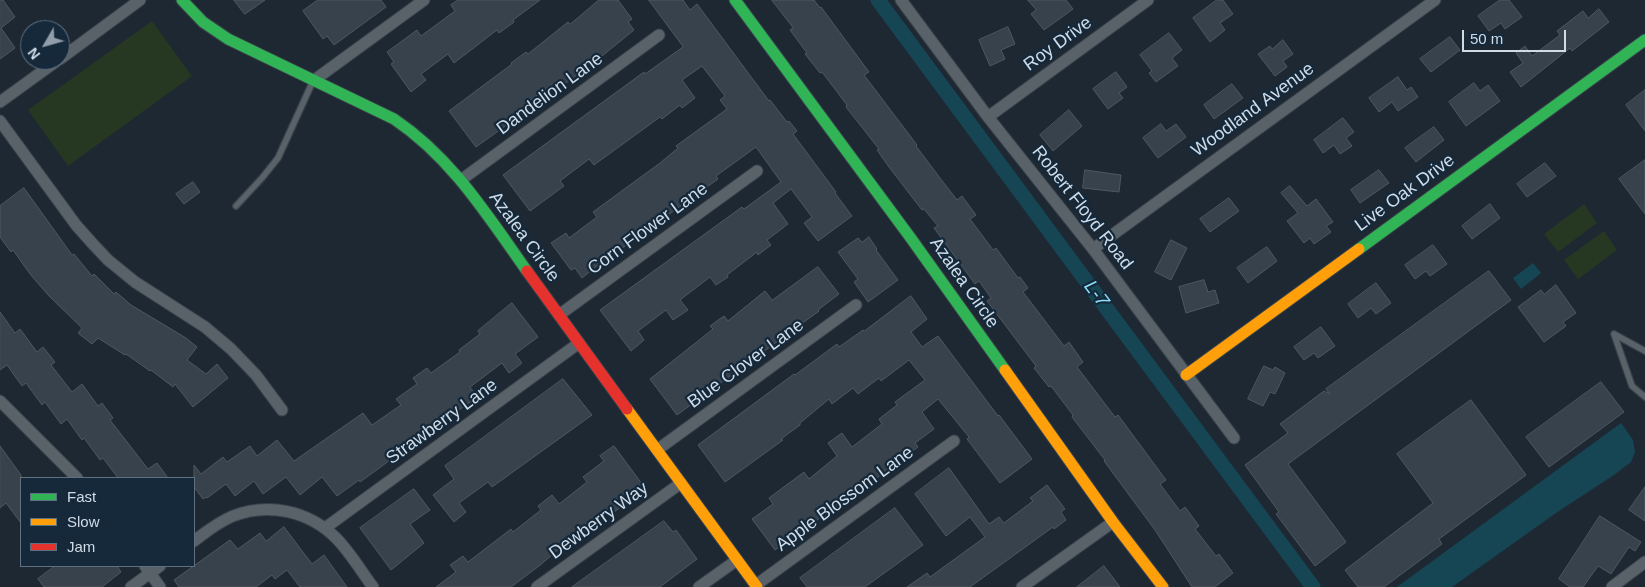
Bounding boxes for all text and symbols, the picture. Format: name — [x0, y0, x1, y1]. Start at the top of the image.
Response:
street label: Roy Drive — [1020, 12, 1096, 76]
north arrow — [20, 20, 70, 70]
scale bar — [1465, 20, 1569, 52]
text: 50 m — [1470, 30, 1503, 47]
text: N — [25, 45, 43, 63]
street label: Dandelion Lane — [493, 48, 607, 140]
street label: Woodland Avenue — [1187, 58, 1319, 162]
street label: Robert Floyd Road — [1027, 142, 1137, 274]
street label: Live Oak Drive — [1351, 150, 1459, 236]
street label: Corn Flower Lane — [584, 178, 712, 280]
street label: Azalea Circle — [484, 188, 564, 286]
street label: Azalea Circle — [925, 233, 1003, 333]
water label: L-7 — [1079, 276, 1113, 312]
street label: Blue Clover Lane — [684, 315, 808, 413]
street label: Strawberry Lane — [382, 374, 502, 470]
street label: Apple Blossom Lane — [772, 442, 918, 556]
legend — [20, 477, 195, 567]
street label: Dewberry Way — [545, 478, 653, 564]
text: Fast — [67, 488, 96, 505]
text: Slow — [67, 513, 100, 530]
text: Jam — [67, 538, 95, 555]

